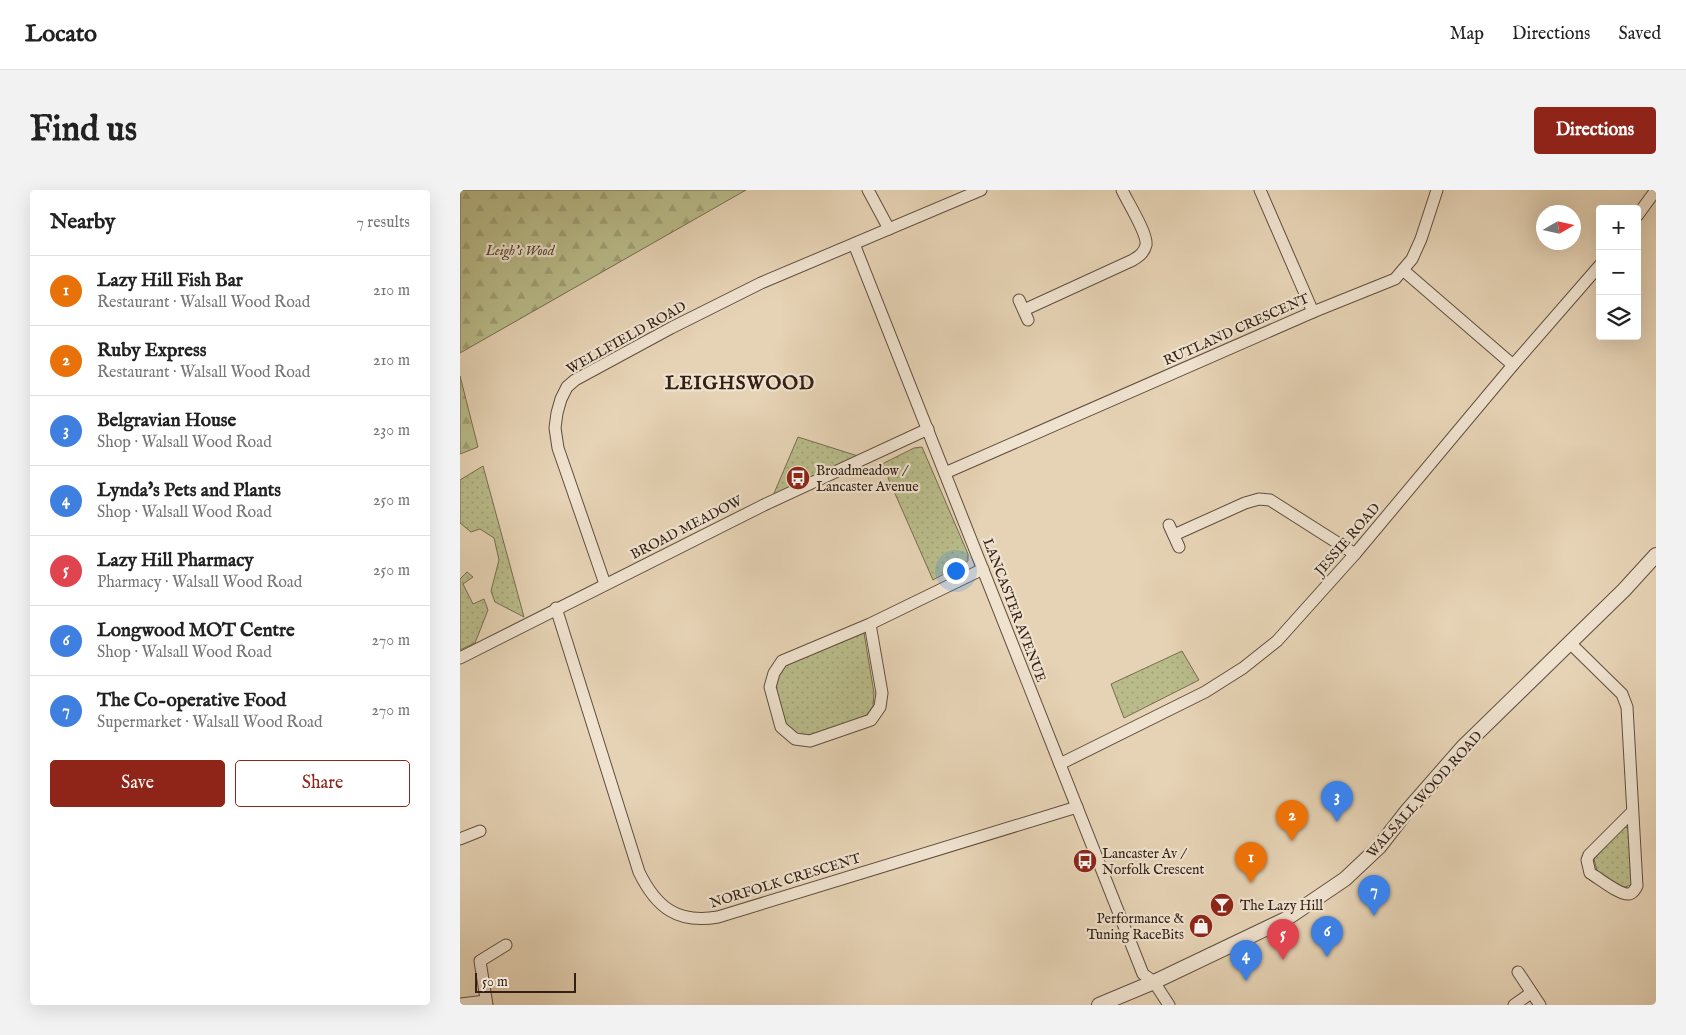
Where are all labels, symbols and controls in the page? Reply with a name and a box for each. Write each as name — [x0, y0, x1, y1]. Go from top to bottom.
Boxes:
text: Locato — [25, 19, 97, 50]
text: Map — [1450, 23, 1484, 46]
text: Directions — [1512, 23, 1590, 46]
text: Saved — [1618, 23, 1661, 46]
button: Directions — [1534, 107, 1656, 154]
text: Find us — [30, 108, 137, 153]
north arrow — [1536, 205, 1581, 250]
map controls — [1596, 205, 1641, 340]
button: + — [1596, 205, 1641, 250]
text: Nearby — [50, 209, 115, 236]
text: 7 results — [356, 213, 410, 233]
park label: Leigh's Wood — [485, 242, 556, 261]
button: − — [1596, 250, 1641, 295]
text: Lazy Hill Fish Bar — [97, 269, 243, 293]
text: 1 — [63, 281, 69, 301]
text: 210 m — [373, 281, 410, 301]
street label: RUTLAND CRESCENT — [1161, 289, 1313, 370]
text: Restaurant · Walsall Wood Road — [97, 293, 310, 313]
button: layers — [1596, 295, 1641, 340]
street label: WELLFIELD ROAD — [563, 297, 689, 378]
text: Ruby Express — [97, 339, 206, 363]
text: 2 — [62, 351, 70, 371]
text: 210 m — [373, 351, 410, 371]
text: Restaurant · Walsall Wood Road — [97, 363, 310, 383]
district label: LEIGHSWOOD — [665, 372, 815, 396]
text: Belgravian House — [97, 409, 236, 433]
text: 3 — [63, 421, 69, 441]
text: 230 m — [373, 421, 410, 441]
text: Shop · Walsall Wood Road — [97, 433, 272, 453]
place label: Broadmeadow / Lancaster Avenue — [816, 462, 919, 496]
bus stop icon: Broadmeadow / Lancaster Avenue — [785, 465, 811, 491]
text: Lynda's Pets and Plants — [97, 479, 281, 503]
text: 4 — [62, 491, 70, 511]
text: 250 m — [373, 491, 410, 511]
street label: BROAD MEADOW — [628, 492, 746, 564]
street label: JESSIE ROAD — [1310, 499, 1384, 581]
text: Shop · Walsall Wood Road — [97, 503, 272, 523]
street label: LANCASTER AVENUE — [978, 536, 1050, 685]
text: Lazy Hill Pharmacy — [97, 549, 254, 573]
your location — [943, 558, 969, 584]
text: 5 — [63, 561, 69, 581]
text: 250 m — [373, 561, 410, 581]
text: Pharmacy · Walsall Wood Road — [97, 573, 302, 593]
text: Longwood MOT Centre — [97, 619, 295, 643]
text: 6 — [63, 631, 69, 651]
text: 270 m — [371, 631, 410, 651]
text: Shop · Walsall Wood Road — [97, 643, 272, 663]
text: The Co-operative Food — [97, 689, 286, 713]
text: 7 — [62, 701, 70, 721]
text: 270 m — [371, 701, 410, 721]
text: Supermarket · Walsall Wood Road — [97, 713, 322, 733]
street label: WALSALL WOOD ROAD — [1363, 727, 1487, 862]
button: Save — [50, 760, 225, 807]
button: Share — [235, 760, 410, 807]
pin: 3 — [1321, 781, 1353, 822]
pin: 2 — [1276, 800, 1308, 841]
pin: 1 — [1235, 842, 1267, 883]
place label: Lancaster Av / Norfolk Crescent — [1102, 845, 1205, 879]
bus stop icon: Lancaster Av / Norfolk Crescent — [1072, 848, 1098, 874]
street label: NORFOLK CRESCENT — [708, 849, 864, 912]
pin: 7 — [1358, 875, 1390, 916]
bar icon: The Lazy Hill — [1209, 892, 1235, 918]
place label: The Lazy Hill — [1240, 897, 1323, 915]
place label: Performance & Tuning RaceBits — [1087, 910, 1184, 944]
shop icon: Performance & Tuning RaceBits — [1188, 913, 1214, 939]
pin: 6 — [1311, 916, 1343, 957]
pin: 5 — [1267, 919, 1299, 960]
pin: 4 — [1230, 940, 1262, 981]
scale bar — [475, 970, 576, 993]
text: 50 m — [482, 973, 508, 991]

